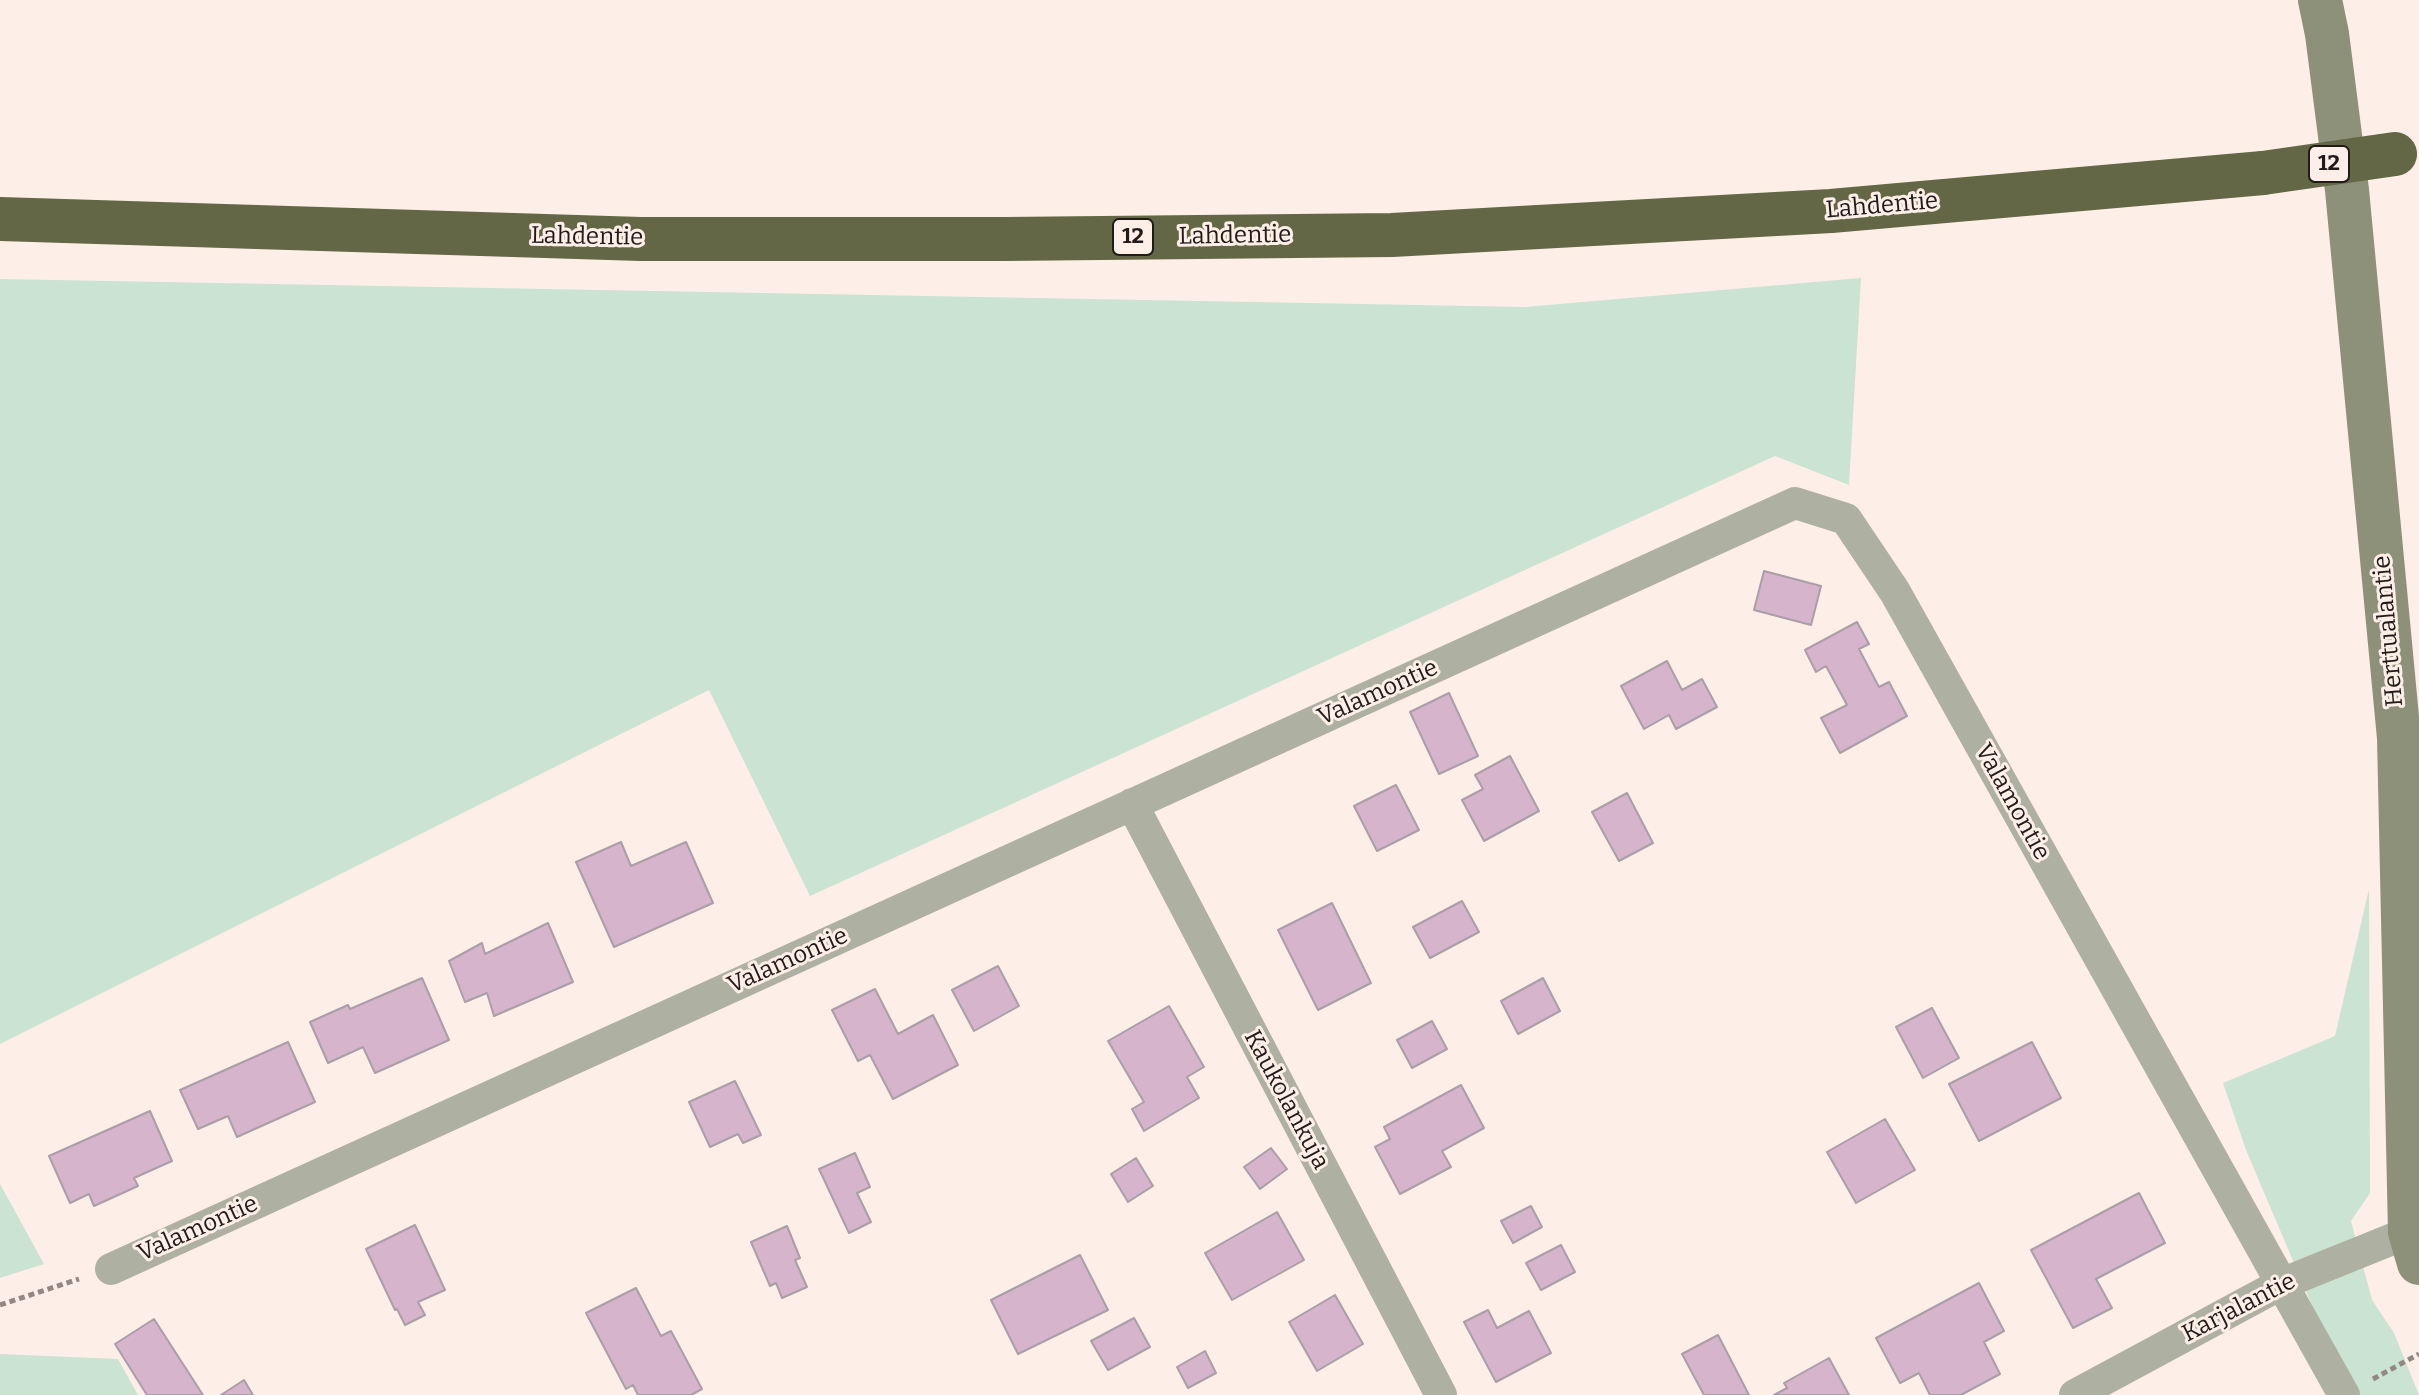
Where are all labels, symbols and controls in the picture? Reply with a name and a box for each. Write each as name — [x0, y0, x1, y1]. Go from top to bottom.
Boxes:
road number: 12 — [2309, 146, 2349, 182]
street label: Lahdentie — [1825, 187, 1939, 225]
road number: 12 — [1113, 219, 1153, 255]
street label: Lahdentie — [1178, 221, 1292, 251]
street label: Lahdentie — [530, 222, 644, 252]
street label: Herttualantie — [2368, 554, 2410, 708]
street label: Valamontie — [1314, 654, 1442, 732]
street label: Valamontie — [1968, 739, 2056, 865]
street label: Valamontie — [724, 922, 852, 1000]
street label: Kaukolankuja — [1237, 1026, 1335, 1174]
street label: Valamontie — [134, 1190, 262, 1268]
street label: Karjalantie — [2178, 1267, 2300, 1349]

